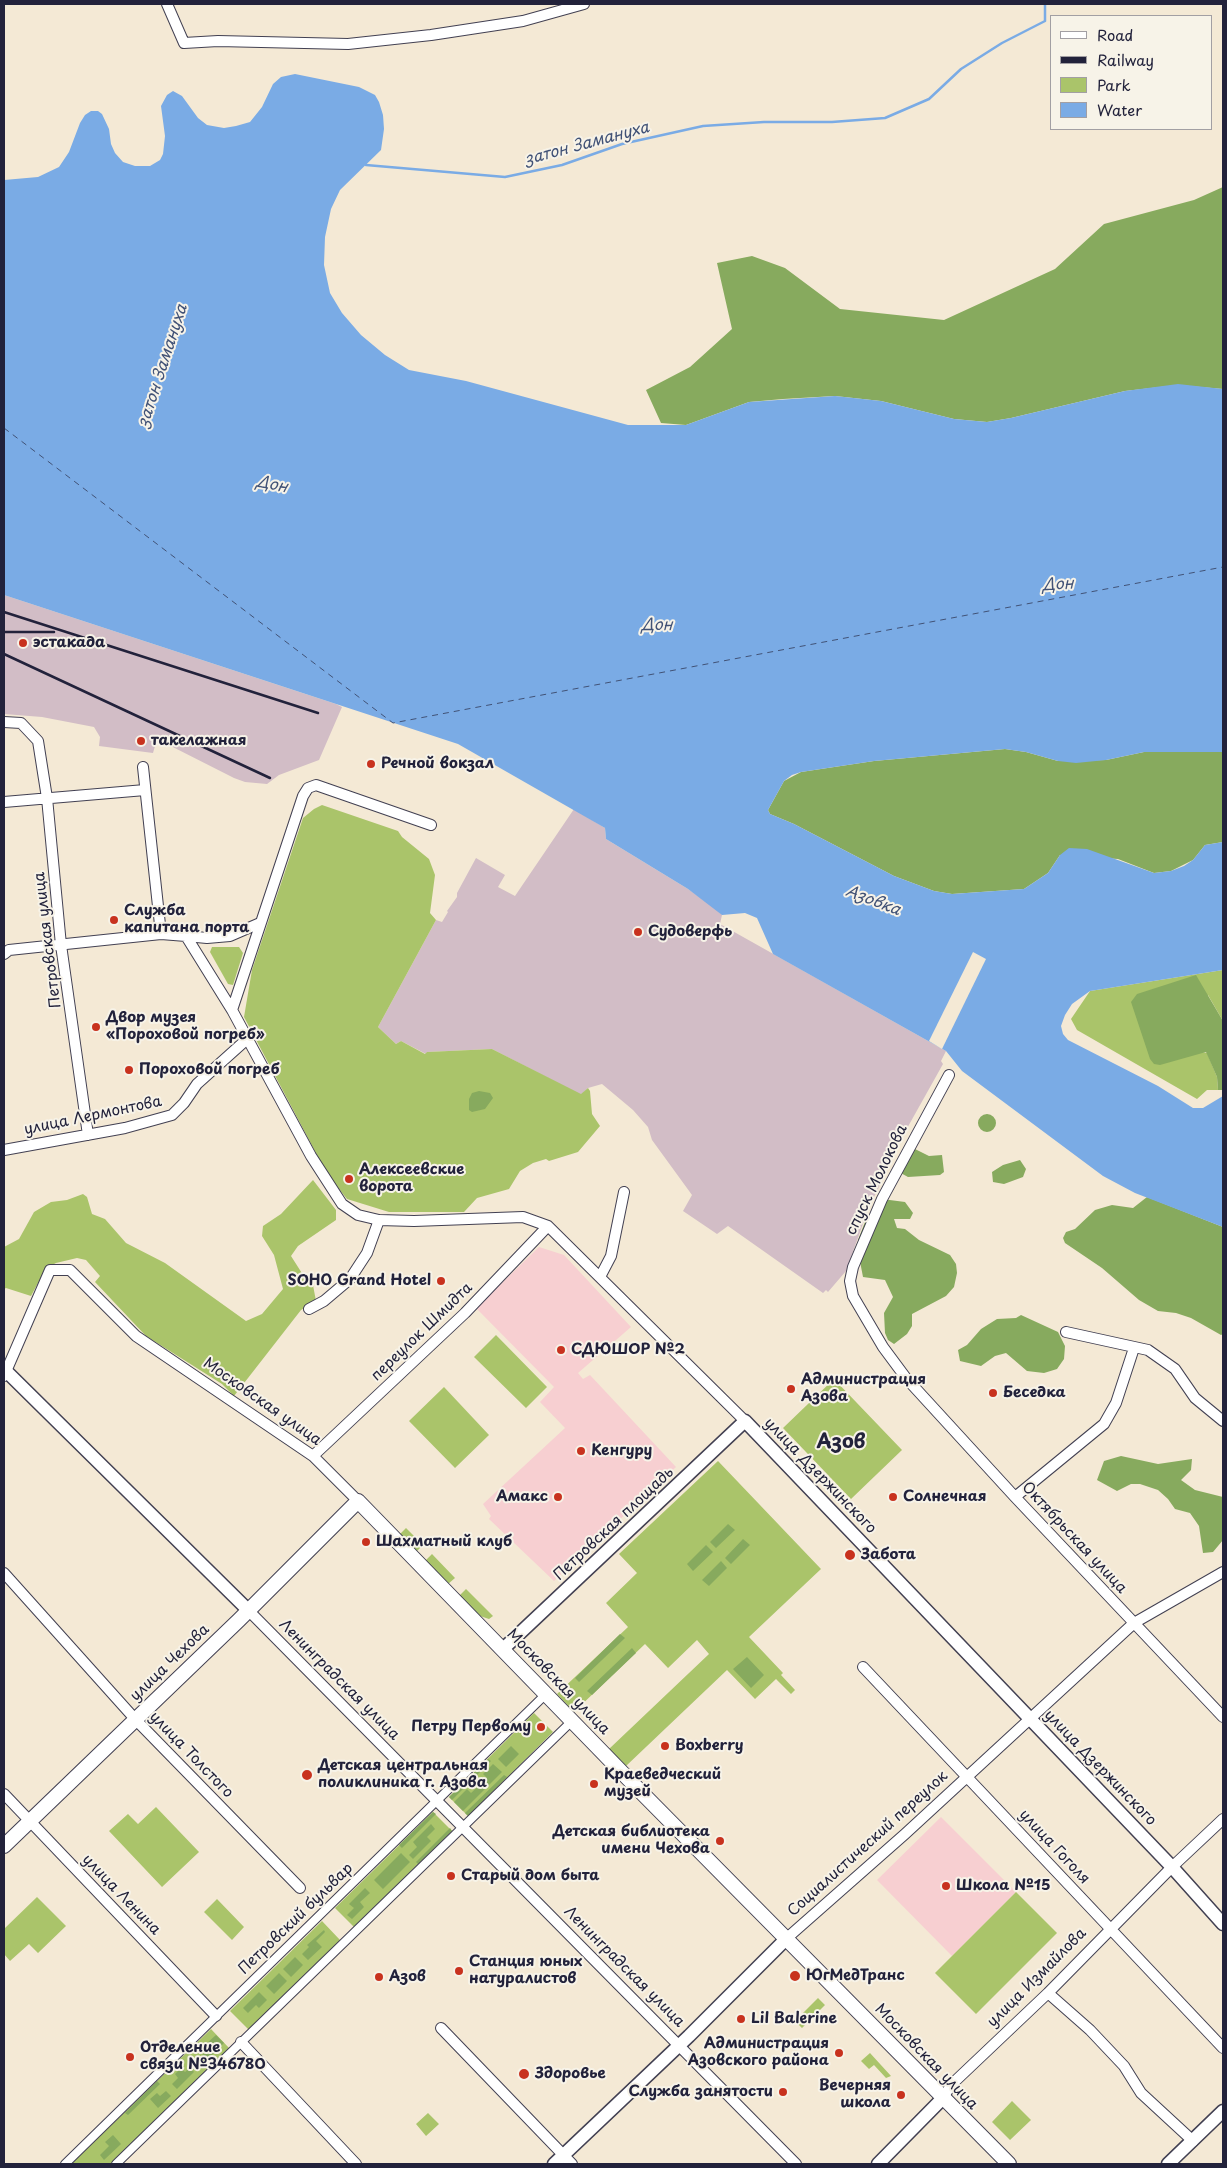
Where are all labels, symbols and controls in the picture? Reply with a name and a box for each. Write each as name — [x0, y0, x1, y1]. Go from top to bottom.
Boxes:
legend — [1050, 15, 1212, 130]
text: Road — [1097, 23, 1133, 46]
text: Railway — [1097, 48, 1154, 71]
text: Park — [1097, 73, 1131, 96]
text: Water — [1097, 98, 1142, 121]
water label: затон Замануха — [523, 118, 651, 170]
water label: затон Замануха — [134, 302, 192, 430]
water label: Дон — [255, 473, 289, 497]
water label: Дон — [1042, 575, 1074, 595]
water label: Дон — [642, 616, 672, 636]
place label: эстакада — [33, 634, 105, 652]
marker: эстакада — [17, 637, 29, 649]
place label: такелажная — [151, 732, 246, 750]
marker: такелажная — [135, 735, 147, 747]
place label: Речной вокзал — [381, 755, 494, 773]
marker: Речной вокзал — [365, 758, 377, 770]
street label: Петровская улица — [31, 871, 65, 1009]
water label: Азовка — [843, 882, 903, 920]
place label: Служба капитана порта — [124, 902, 250, 937]
marker: Служба капитана порта — [108, 914, 120, 926]
place label: Судоверфь — [648, 923, 732, 941]
marker: Судоверфь — [632, 926, 644, 938]
place label: Двор музея «Пороховой погреб» — [106, 1009, 265, 1044]
marker: Двор музея «Пороховой погреб» — [90, 1021, 102, 1033]
place label: Пороховой погреб — [139, 1061, 279, 1079]
marker: Пороховой погреб — [123, 1064, 135, 1076]
street label: улица Лермонтова — [23, 1093, 163, 1139]
street label: спуск Молокова — [843, 1122, 911, 1238]
place label: Алексеевские ворота — [359, 1161, 464, 1196]
marker: Алексеевские ворота — [343, 1173, 355, 1185]
place label: SOHO Grand Hotel — [288, 1272, 431, 1290]
marker: SOHO Grand Hotel — [435, 1275, 447, 1287]
street label: переулок Шмидта — [368, 1279, 476, 1385]
place label: СДЮШОР №2 — [571, 1341, 685, 1359]
marker: СДЮШОР №2 — [555, 1344, 567, 1356]
street label: Московская улица — [199, 1354, 325, 1450]
place label: Администрация Азова — [801, 1371, 926, 1406]
marker: Администрация Азова — [785, 1383, 797, 1395]
place label: Беседка — [1003, 1384, 1066, 1402]
marker: Беседка — [987, 1387, 999, 1399]
street label: улица Дзержинского — [760, 1414, 880, 1538]
district label: Азов — [816, 1430, 866, 1454]
place label: Кенгуру — [591, 1442, 652, 1460]
marker: Кенгуру — [575, 1445, 587, 1457]
street label: Петровская площадь — [550, 1464, 678, 1584]
street label: Октябрьская улица — [1018, 1479, 1130, 1597]
place label: Амакс — [496, 1488, 548, 1506]
place label: Солнечная — [903, 1488, 986, 1506]
marker: Амакс — [552, 1491, 564, 1503]
marker: Солнечная — [887, 1491, 899, 1503]
place label: Шахматный клуб — [376, 1533, 512, 1551]
marker: Шахматный клуб — [360, 1536, 372, 1548]
place label: Забота — [861, 1546, 916, 1564]
marker: Забота — [843, 1548, 857, 1562]
street label: Ленинградская улица — [275, 1616, 403, 1744]
street label: улица Чехова — [127, 1621, 213, 1705]
street label: Московская улица — [503, 1625, 613, 1739]
street label: улица Дзержинского — [1040, 1706, 1160, 1830]
street label: улица Толстого — [145, 1708, 237, 1802]
place label: Петру Первому — [411, 1718, 531, 1736]
marker: Петру Первому — [535, 1721, 547, 1733]
place label: Boxberry — [675, 1737, 743, 1755]
marker: Boxberry — [659, 1740, 671, 1752]
place label: Детская центральная поликлиника г. Азова — [318, 1757, 488, 1792]
place label: Краеведческий музей — [604, 1766, 721, 1801]
street label: Социалистический переулок — [784, 1767, 952, 1921]
marker: Детская центральная поликлиника г. Азова — [300, 1768, 314, 1782]
marker: Краеведческий музей — [588, 1778, 600, 1790]
street label: улица Гоголя — [1015, 1806, 1093, 1888]
place label: Детская библиотека имени Чехова — [553, 1823, 710, 1858]
marker: Детская библиотека имени Чехова — [714, 1835, 726, 1847]
street label: улица Ленина — [78, 1851, 164, 1939]
street label: Петровский бульвар — [235, 1860, 357, 1978]
place label: Старый дом быта — [461, 1867, 600, 1885]
marker: Старый дом быта — [445, 1870, 457, 1882]
place label: Школа №15 — [956, 1877, 1051, 1895]
marker: Школа №15 — [940, 1880, 952, 1892]
street label: Ленинградская улица — [560, 1903, 688, 2031]
street label: улица Измайлова — [984, 1925, 1090, 2031]
place label: Станция юных натуралистов — [469, 1953, 582, 1988]
marker: Станция юных натуралистов — [453, 1965, 465, 1977]
place label: ЮгМедТранс — [806, 1967, 905, 1985]
place label: Азов — [389, 1968, 426, 1986]
marker: ЮгМедТранс — [788, 1969, 802, 1983]
marker: Азов — [373, 1971, 385, 1983]
street label: Московская улица — [871, 2000, 981, 2114]
place label: Lil Balerine — [751, 2010, 837, 2028]
marker: Lil Balerine — [735, 2013, 747, 2025]
place label: Администрация Азовского района — [688, 2035, 829, 2070]
place label: Отделение связи №346780 — [140, 2039, 266, 2074]
marker: Администрация Азовского района — [833, 2047, 845, 2059]
marker: Отделение связи №346780 — [124, 2051, 136, 2063]
place label: Здоровье — [535, 2065, 606, 2083]
marker: Здоровье — [517, 2067, 531, 2081]
place label: Вечерняя школа — [819, 2077, 891, 2112]
place label: Служба занятости — [629, 2083, 773, 2101]
marker: Служба занятости — [777, 2086, 789, 2098]
marker: Вечерняя школа — [895, 2089, 907, 2101]

